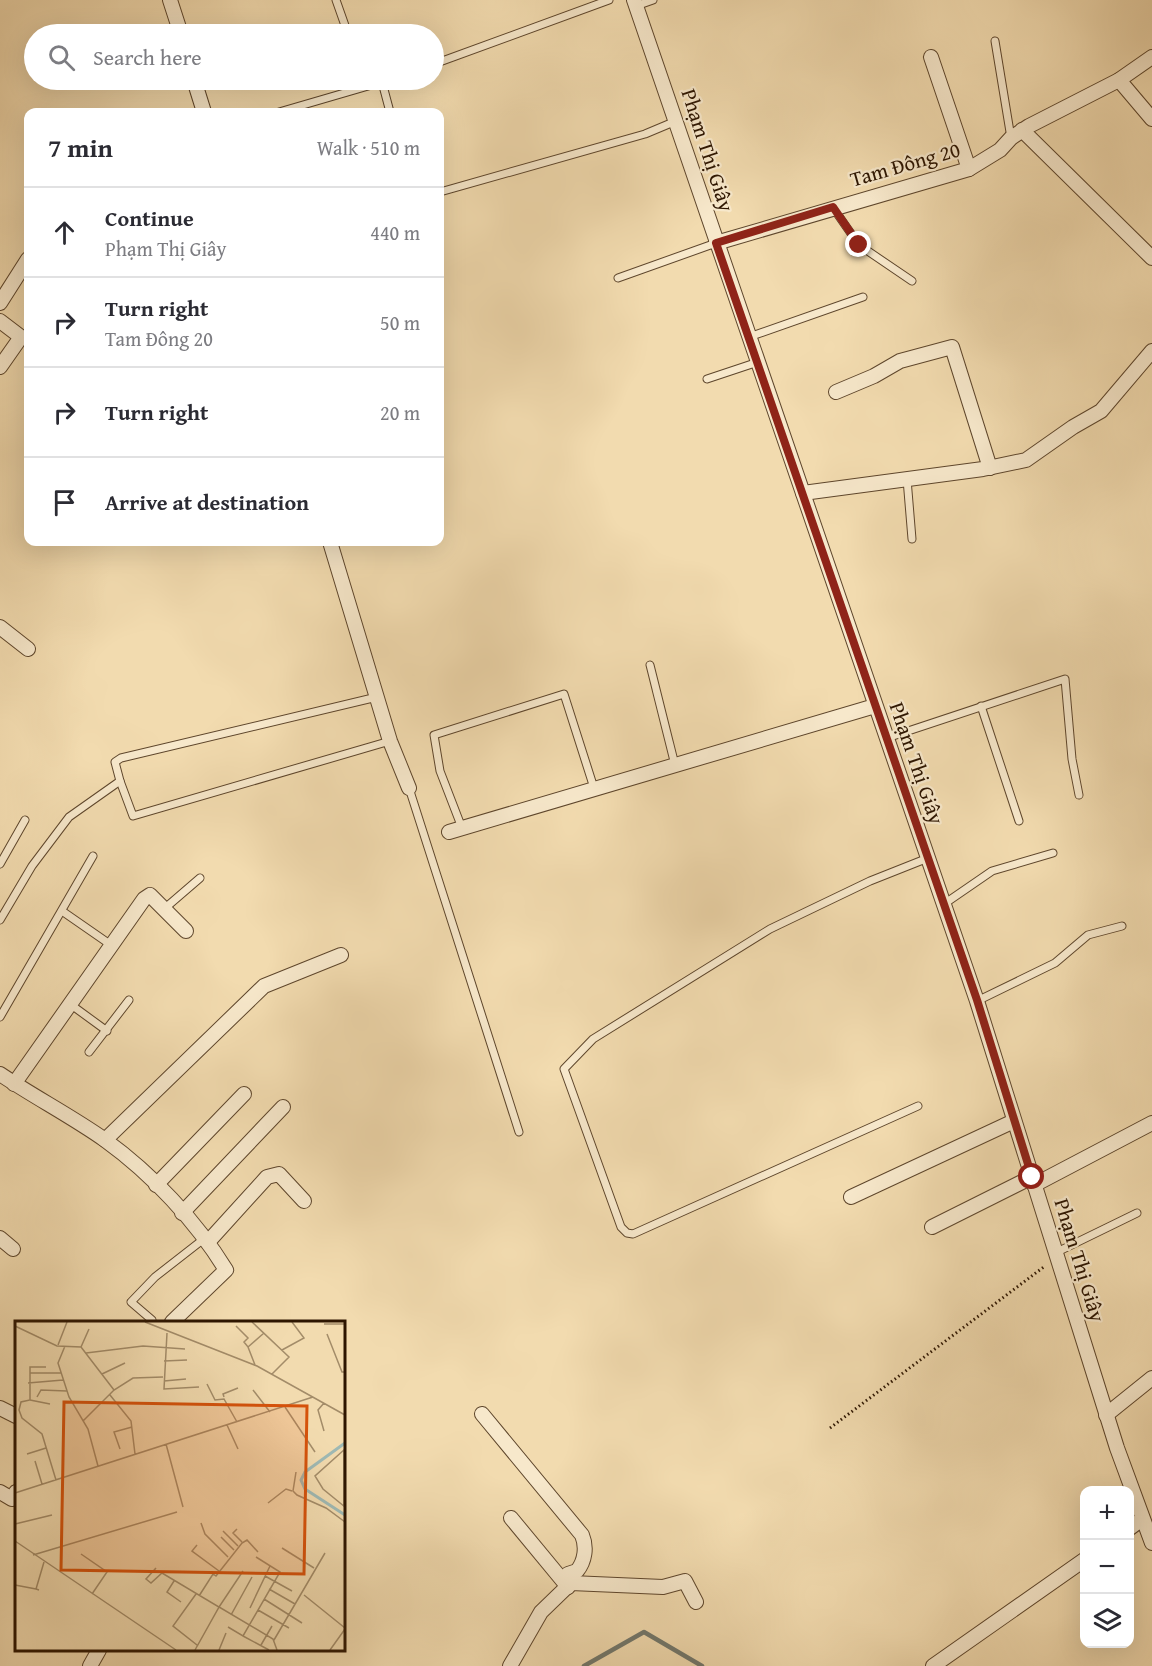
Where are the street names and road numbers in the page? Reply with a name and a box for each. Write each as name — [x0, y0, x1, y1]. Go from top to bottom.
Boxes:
street label: Phạm Thị Giây — [674, 85, 743, 216]
street label: Tam Đông 20 — [846, 133, 964, 195]
street label: Phạm Thị Giây — [882, 698, 953, 829]
street label: Phạm Thị Giây — [1047, 1194, 1114, 1326]

